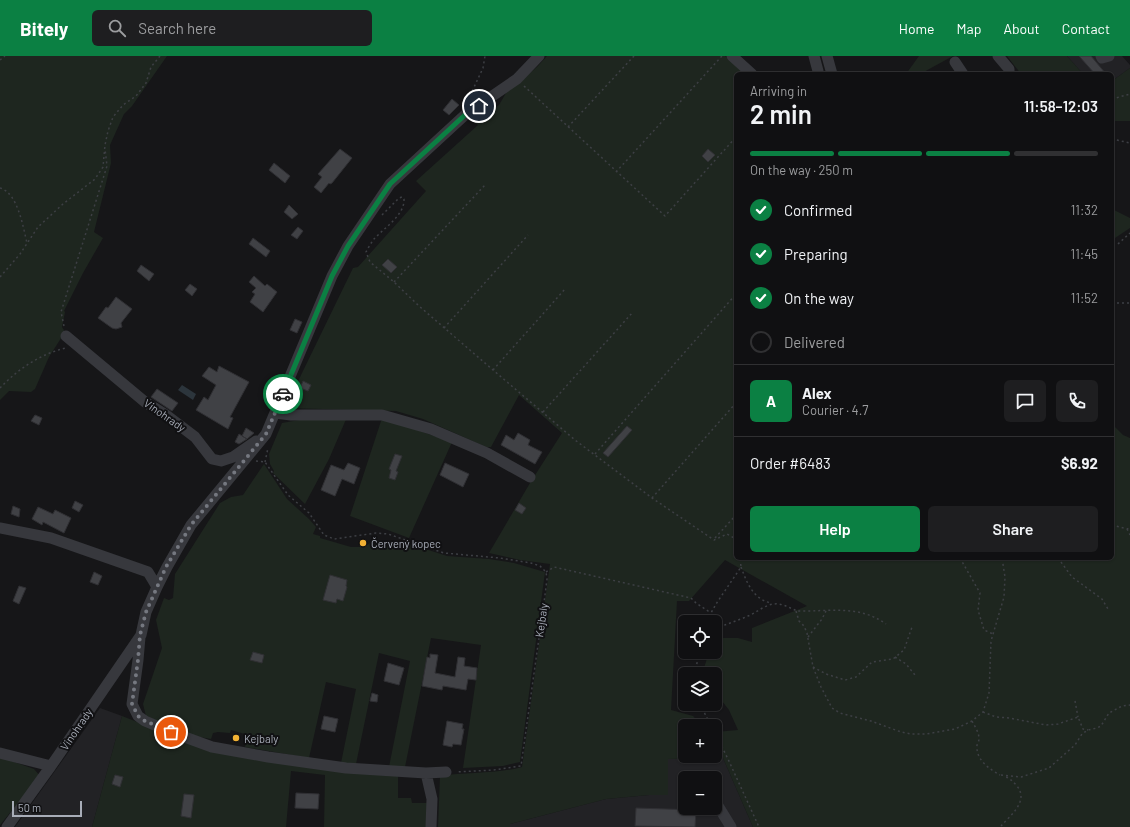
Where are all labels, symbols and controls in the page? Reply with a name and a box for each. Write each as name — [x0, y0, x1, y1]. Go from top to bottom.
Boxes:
search box — [92, 10, 372, 46]
text: Bitely — [20, 17, 68, 40]
icon: search — [106, 17, 128, 39]
text: Search here — [138, 19, 216, 37]
text: Home — [899, 20, 935, 37]
text: Map — [957, 20, 981, 37]
text: About — [1003, 20, 1040, 37]
text: Contact — [1062, 20, 1110, 37]
text: Arriving in — [750, 83, 807, 99]
pin — [462, 89, 496, 123]
icon: home — [468, 95, 490, 117]
text: 11:58–12:03 — [1024, 97, 1098, 115]
text: 2 min — [750, 98, 812, 129]
text: On the way · 250 m — [750, 162, 853, 178]
icon: check — [750, 199, 772, 221]
text: Confirmed — [784, 201, 852, 219]
text: 11:32 — [1071, 202, 1098, 218]
icon: check — [750, 243, 772, 265]
text: Preparing — [784, 245, 848, 263]
text: 11:45 — [1071, 246, 1098, 262]
icon: check — [750, 287, 772, 309]
text: On the way — [784, 289, 854, 307]
text: 11:52 — [1071, 290, 1098, 306]
text: Delivered — [784, 333, 845, 351]
courier — [263, 374, 303, 414]
button: chat — [1004, 380, 1046, 422]
button: phone — [1056, 380, 1098, 422]
icon: car — [272, 383, 294, 405]
text: Alex — [802, 384, 832, 402]
text: A — [766, 392, 776, 410]
street label: Vinohrady — [142, 396, 188, 434]
text: Courier · 4.7 — [802, 402, 869, 418]
text: Order #6483 — [750, 454, 831, 472]
text: $6.92 — [1061, 454, 1098, 472]
button: Help — [750, 506, 920, 552]
button: Share — [928, 506, 1098, 552]
place label: Červený kopec — [371, 537, 441, 550]
marker: Červený kopec — [358, 538, 368, 548]
street label: Kejbaly — [532, 602, 550, 638]
map controls — [678, 615, 722, 815]
button: locate — [678, 615, 722, 659]
button: layers — [678, 667, 722, 711]
street label: Vinohrady — [57, 706, 95, 752]
pin — [154, 715, 188, 749]
button: + — [678, 719, 722, 763]
icon: bag — [160, 721, 182, 743]
place label: Kejbaly — [244, 732, 278, 745]
marker: Kejbaly — [231, 733, 241, 743]
button: − — [678, 771, 722, 815]
scale bar — [12, 799, 82, 818]
text: 50 m — [18, 801, 41, 814]

